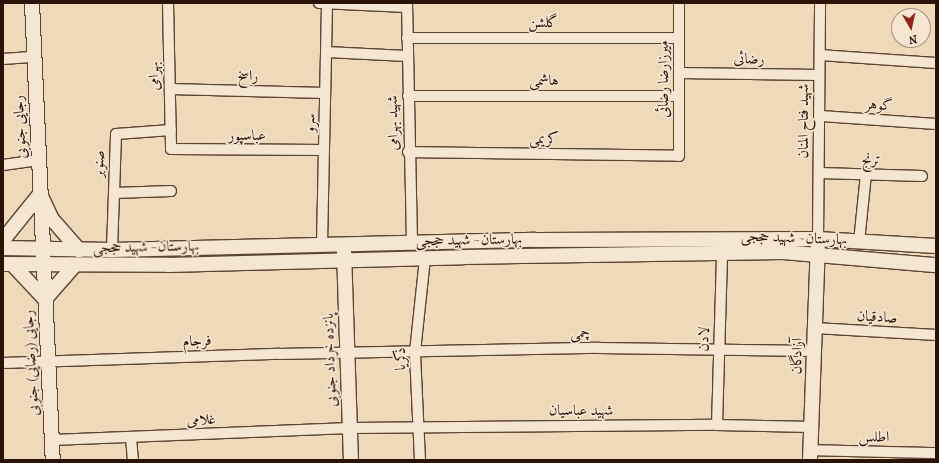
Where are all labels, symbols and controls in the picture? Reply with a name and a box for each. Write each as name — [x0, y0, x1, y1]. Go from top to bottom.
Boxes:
north arrow — [891, 8, 931, 48]
street label: گلشن — [528, 14, 558, 32]
text: N — [908, 32, 918, 46]
street label: میرزارضا رضائی — [655, 40, 673, 118]
street label: رضائی — [733, 50, 765, 68]
street label: بهرامی — [145, 61, 163, 91]
street label: راسخ — [237, 67, 259, 85]
street label: هاشمی — [529, 72, 559, 90]
street label: شهید فتاح المنان — [795, 84, 813, 158]
street label: رجایی جنوبی — [9, 95, 31, 159]
street label: شهید بهرامی — [384, 95, 402, 151]
street label: گوهر — [865, 95, 893, 115]
street label: سرو — [301, 113, 319, 133]
street label: عباسپور — [228, 127, 266, 145]
street label: کریمی — [529, 130, 559, 148]
street label: صنوبر — [90, 150, 108, 178]
street label: ترنج — [861, 151, 881, 169]
street label: بهارستان - شهید حججی — [740, 227, 848, 249]
street label: بهارستان - شهید حججی — [416, 230, 522, 250]
street label: بهارستان - شهید حججی — [93, 237, 199, 257]
street label: صادقیان — [856, 307, 898, 327]
street label: رجایی (رضایی) جنوبی — [19, 310, 43, 416]
street label: پانزده خرداد جنوبی — [319, 313, 341, 407]
street label: چمی — [570, 324, 590, 342]
street label: لادن — [695, 326, 713, 352]
street label: فرجام — [182, 332, 212, 350]
street label: آزادگان — [787, 337, 807, 375]
street label: ذکریا — [392, 347, 410, 371]
street label: شهید عباسیان — [549, 402, 613, 420]
street label: غلامی — [186, 410, 216, 430]
street label: اطلس — [858, 428, 890, 446]

